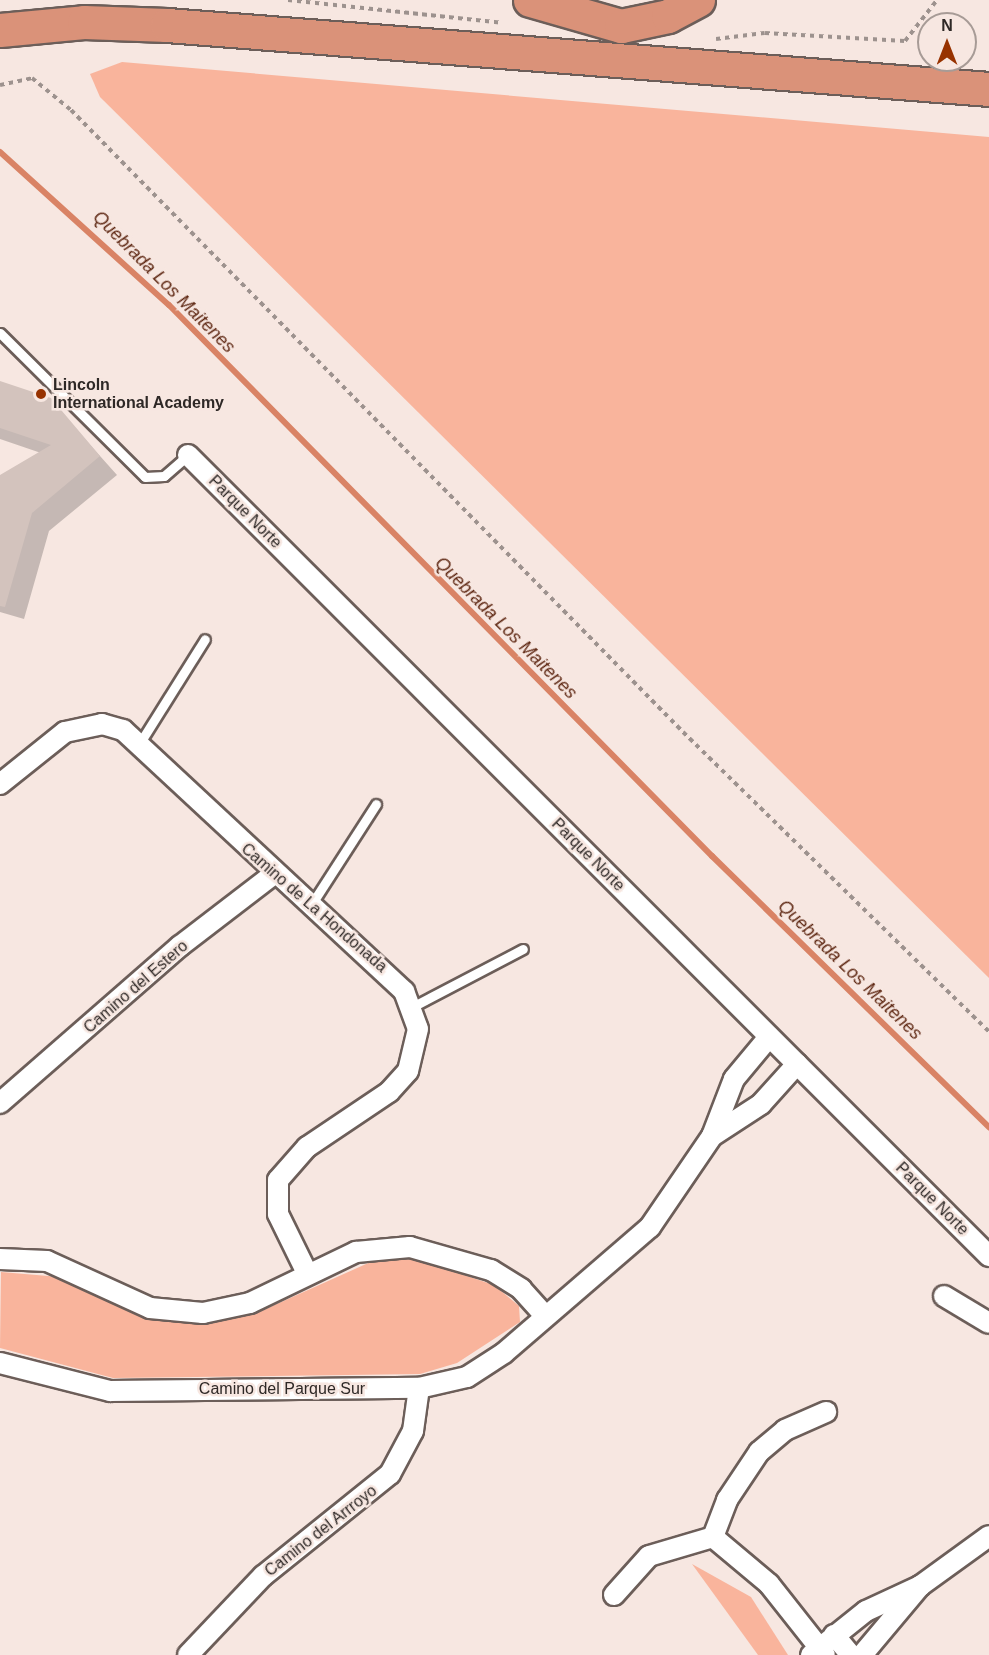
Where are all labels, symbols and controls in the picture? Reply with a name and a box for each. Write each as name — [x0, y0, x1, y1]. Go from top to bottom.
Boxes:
north arrow — [917, 12, 977, 72]
text: N — [941, 17, 953, 34]
water label: Quebrada Los Maitenes — [88, 206, 240, 358]
place label: Lincoln International Academy — [53, 375, 225, 413]
marker: Lincoln International Academy — [34, 387, 48, 401]
street label: Parque Norte — [205, 472, 285, 552]
water label: Quebrada Los Maitenes — [430, 552, 582, 704]
street label: Parque Norte — [548, 815, 628, 895]
street label: Camino de La Hondonada — [237, 839, 391, 977]
water label: Quebrada Los Maitenes — [773, 896, 927, 1044]
street label: Camino del Estero — [80, 937, 192, 1037]
street label: Parque Norte — [892, 1159, 972, 1239]
street label: Camino del Parque Sur — [199, 1379, 365, 1399]
street label: Camino del Arrroyo — [261, 1481, 381, 1581]

